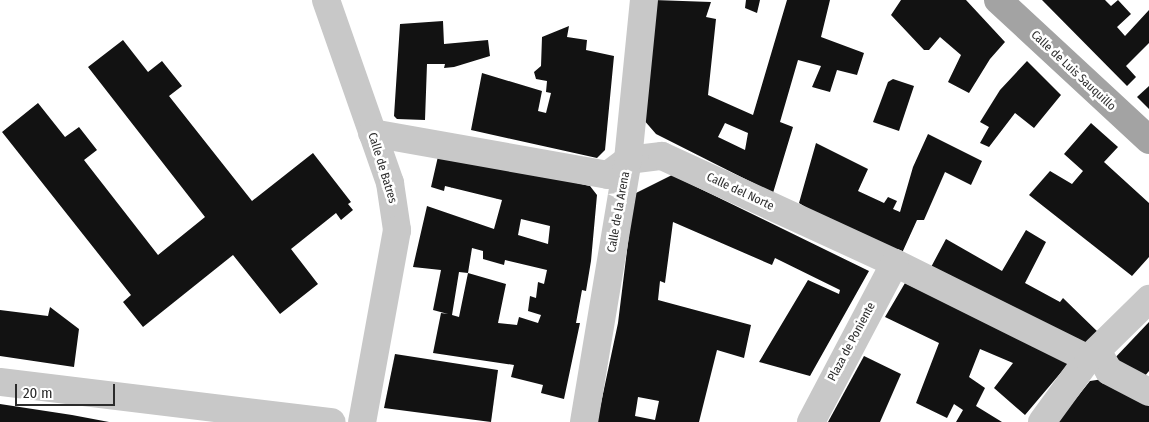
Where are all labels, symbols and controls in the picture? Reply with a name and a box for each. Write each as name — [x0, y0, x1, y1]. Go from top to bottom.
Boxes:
street label: Calle de Luis Sauquillo — [1028, 28, 1118, 114]
street label: Calle de Batres — [364, 131, 400, 205]
street label: Calle de la Arena — [605, 170, 633, 254]
street label: Calle del Norte — [704, 170, 776, 214]
street label: Plaza de Poniente — [825, 300, 879, 384]
scale bar — [18, 374, 118, 406]
text: 20 m — [23, 384, 53, 402]

